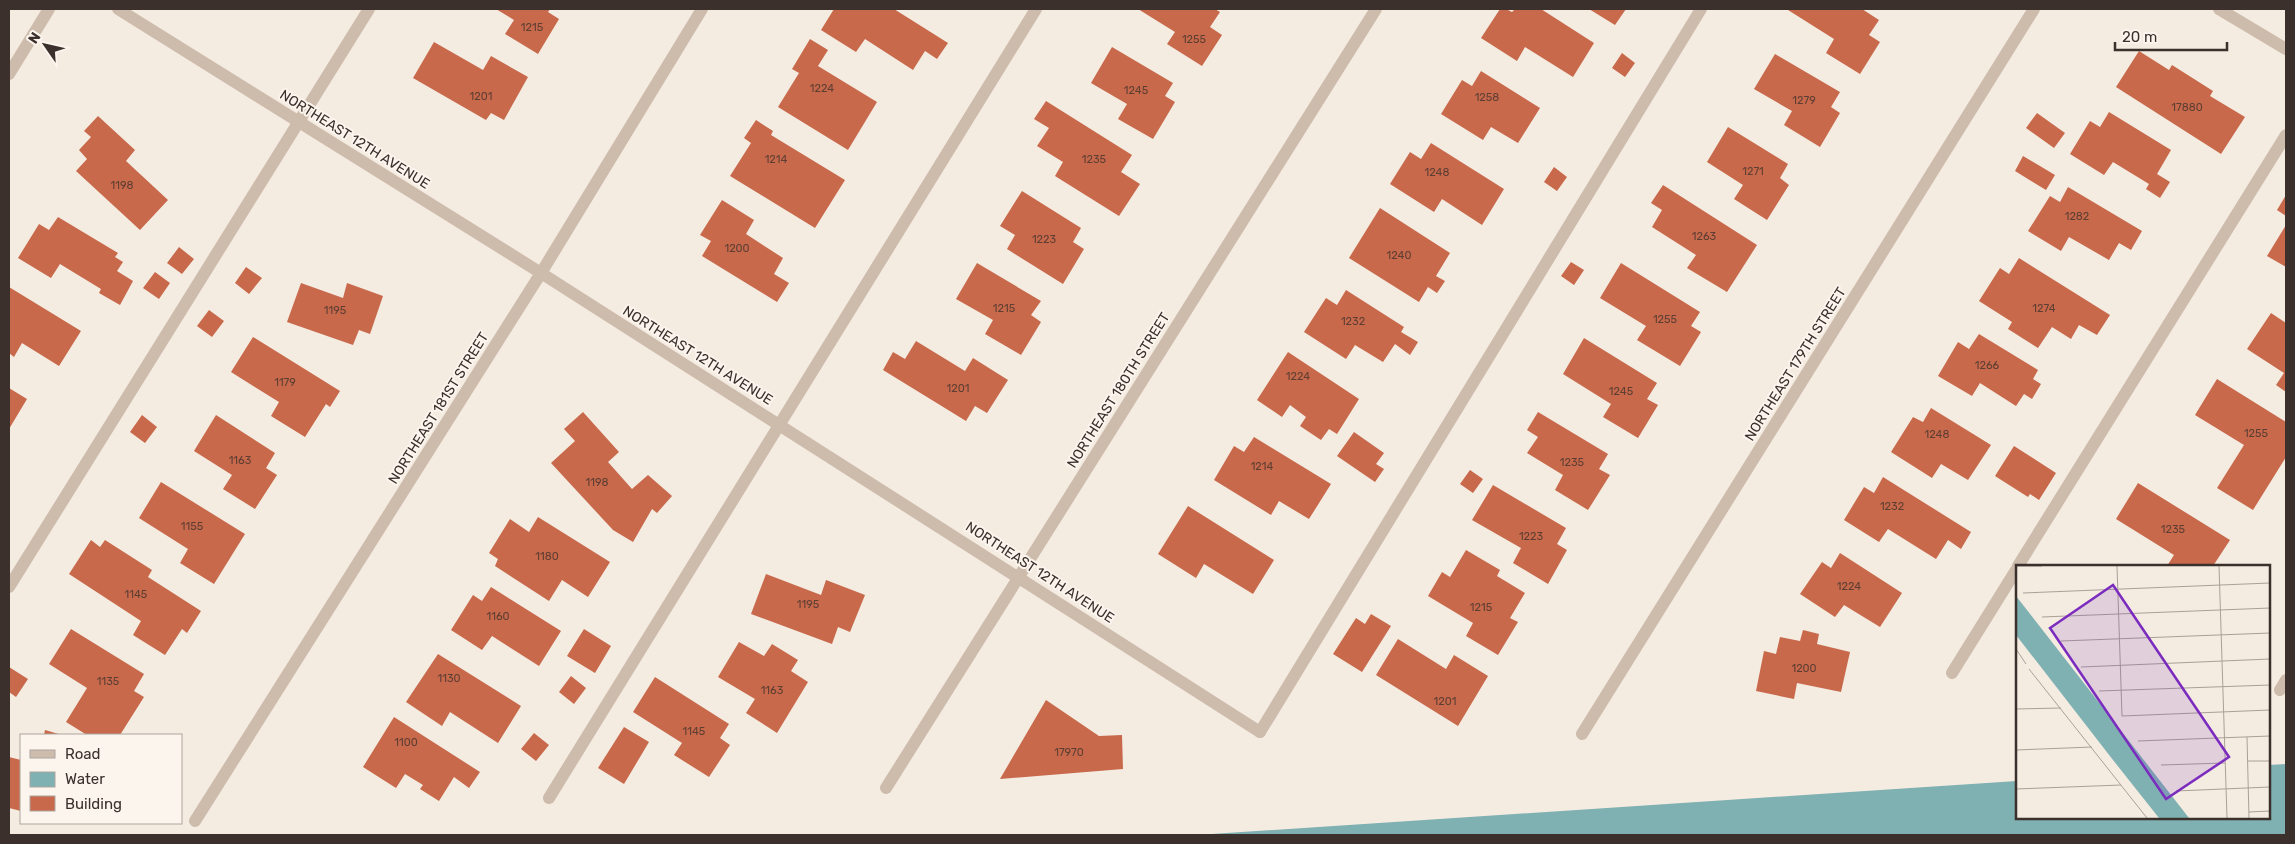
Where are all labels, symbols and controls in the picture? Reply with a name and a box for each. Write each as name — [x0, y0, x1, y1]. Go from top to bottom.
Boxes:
north arrow — [20, 20, 70, 70]
scale bar — [2115, 20, 2228, 52]
house number: 1215 — [521, 21, 544, 34]
text: 20 m — [2122, 28, 2157, 46]
text: N — [25, 29, 45, 47]
house number: 1255 — [1182, 33, 1207, 46]
house number: 1224 — [810, 82, 834, 95]
house number: 1245 — [1124, 84, 1149, 97]
street label: NORTHEAST 12TH AVENUE — [277, 86, 433, 193]
house number: 1201 — [470, 90, 492, 103]
house number: 1258 — [1475, 91, 1499, 104]
house number: 1279 — [1792, 94, 1816, 107]
house number: 17880 — [2171, 101, 2203, 114]
house number: 1214 — [765, 153, 788, 166]
house number: 1235 — [1082, 153, 1107, 166]
house number: 1271 — [1742, 165, 1764, 178]
house number: 1248 — [1425, 166, 1449, 179]
house number: 1198 — [111, 179, 133, 192]
house number: 1282 — [2065, 210, 2089, 223]
house number: 1263 — [1692, 230, 1717, 243]
house number: 1223 — [1032, 233, 1057, 246]
house number: 1200 — [724, 242, 750, 255]
house number: 1240 — [1387, 249, 1411, 262]
street label: NORTHEAST 179TH STREET — [1741, 284, 1850, 444]
street label: NORTHEAST 12TH AVENUE — [620, 302, 776, 409]
house number: 1215 — [993, 302, 1016, 315]
house number: 1274 — [2032, 302, 2056, 315]
house number: 1195 — [324, 304, 347, 317]
street label: NORTHEAST 180TH STREET — [1064, 309, 1173, 471]
house number: 1255 — [1653, 313, 1678, 326]
house number: 1232 — [1341, 315, 1365, 328]
street label: NORTHEAST 181ST STREET — [385, 329, 492, 487]
house number: 1266 — [1975, 359, 2000, 372]
house number: 1224 — [1286, 370, 1310, 383]
house number: 1179 — [274, 376, 296, 389]
house number: 1201 — [947, 382, 969, 395]
house number: 1245 — [1609, 385, 1634, 398]
house number: 1255 — [2244, 427, 2269, 440]
house number: 1248 — [1925, 428, 1949, 441]
house number: 1163 — [229, 454, 252, 467]
house number: 1235 — [1560, 456, 1585, 469]
house number: 1214 — [1251, 460, 1274, 473]
house number: 1198 — [586, 476, 608, 489]
house number: 1232 — [1880, 500, 1904, 513]
street label: NORTHEAST 12TH AVENUE — [962, 518, 1117, 627]
house number: 1155 — [181, 520, 204, 533]
house number: 1235 — [2161, 523, 2186, 536]
house number: 1223 — [1519, 530, 1544, 543]
house number: 1180 — [535, 550, 559, 563]
inset map — [2016, 565, 2270, 819]
house number: 1224 — [1837, 580, 1861, 593]
house number: 1145 — [125, 588, 148, 601]
house number: 1195 — [797, 598, 820, 611]
house number: 1215 — [1470, 601, 1493, 614]
house number: 1160 — [486, 610, 510, 623]
house number: 1200 — [1791, 662, 1817, 675]
house number: 1130 — [437, 672, 461, 685]
house number: 1135 — [97, 675, 120, 688]
house number: 1163 — [761, 684, 784, 697]
house number: 1201 — [1434, 695, 1456, 708]
house number: 1145 — [683, 725, 706, 738]
legend — [20, 734, 182, 824]
house number: 1100 — [394, 736, 418, 749]
text: Road — [65, 745, 101, 763]
house number: 17970 — [1054, 746, 1084, 759]
text: Water — [65, 770, 105, 788]
text: Building — [65, 795, 122, 813]

